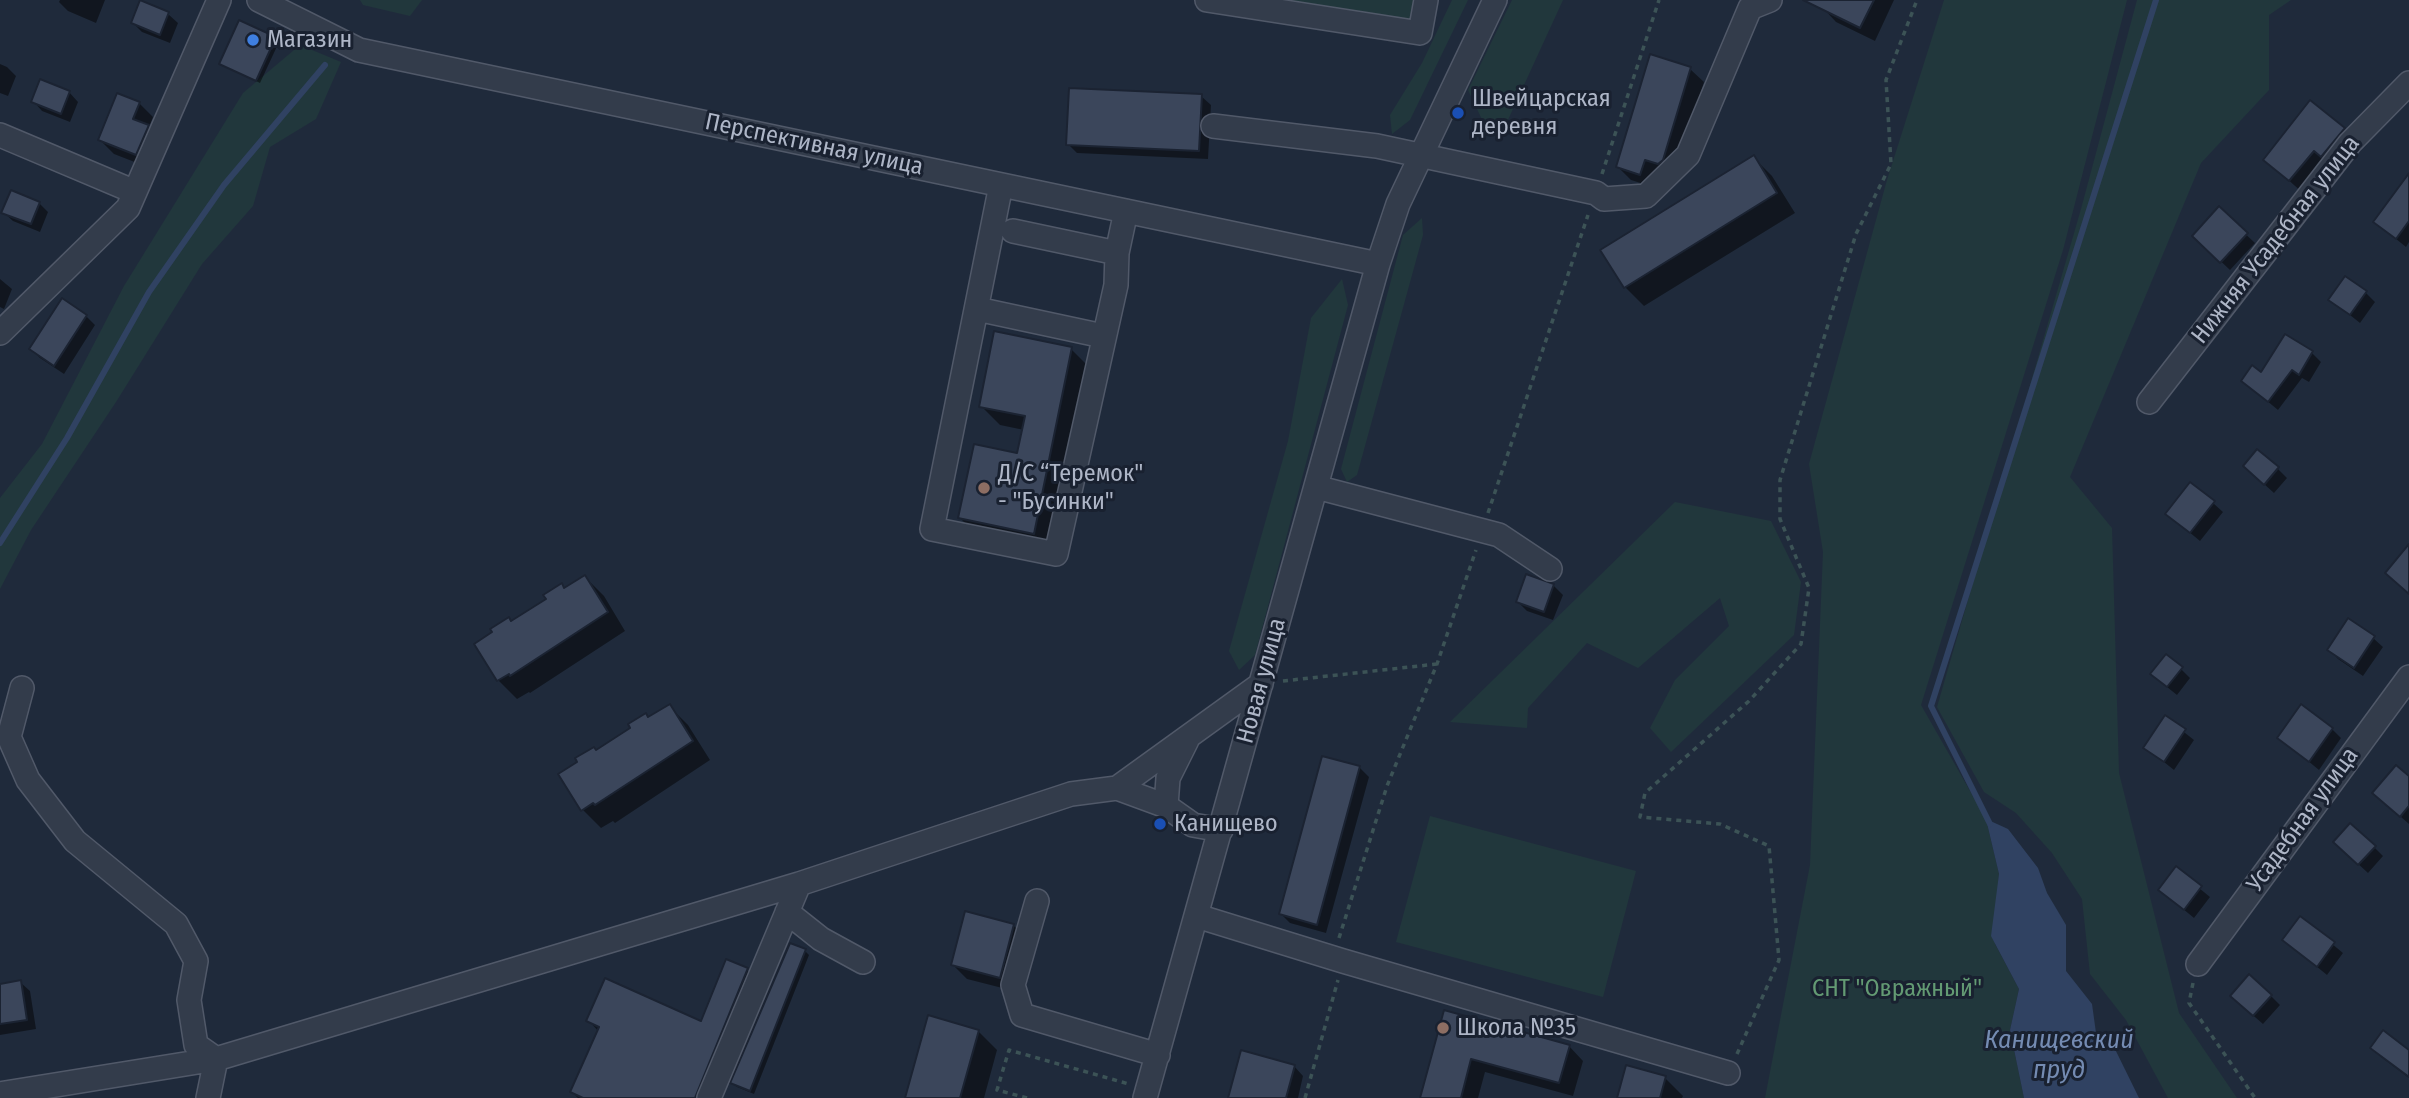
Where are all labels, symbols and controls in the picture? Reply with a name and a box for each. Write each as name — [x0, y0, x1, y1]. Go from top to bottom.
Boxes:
place label: Магазин — [267, 26, 352, 54]
marker: Магазин — [245, 32, 261, 48]
place label: Швейцарская деревня — [1472, 85, 1611, 141]
marker: Швейцарская деревня — [1450, 105, 1466, 121]
street label: Перспективная улица — [702, 108, 926, 182]
street label: Нижняя Усадебная улица — [2186, 130, 2366, 350]
place label: Д/С “Теремок" - "Бусинки" — [998, 460, 1143, 516]
marker: Д/С “Теремок" - "Бусинки" — [976, 480, 992, 496]
street label: Новая улица — [1231, 615, 1293, 747]
street label: Усадебная улица — [2241, 742, 2365, 898]
place label: Канищево — [1174, 810, 1278, 838]
marker: Канищево — [1152, 816, 1168, 832]
park label: СНТ "Овражный" — [1812, 975, 1982, 1003]
place label: Школа №35 — [1457, 1014, 1576, 1042]
marker: Школа №35 — [1435, 1020, 1451, 1036]
water label: Канищевский пруд — [1984, 1025, 2134, 1086]

